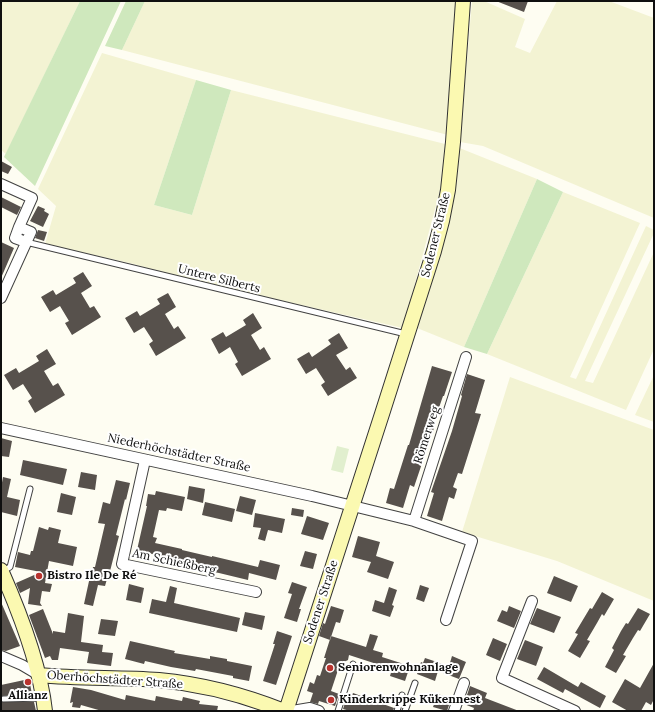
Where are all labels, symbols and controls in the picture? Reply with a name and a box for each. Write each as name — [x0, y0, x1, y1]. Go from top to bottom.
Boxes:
street label: Sodener Straße — [418, 191, 454, 279]
street label: Untere Silberts — [176, 262, 262, 296]
street label: Römerweg — [411, 404, 443, 466]
street label: Niederhöchstädter Straße — [106, 431, 252, 475]
street label: Am Schießberg — [131, 546, 217, 578]
street label: Sodener Straße — [301, 558, 341, 646]
place label: Bistro Ile De Ré — [47, 569, 136, 583]
marker: Bistro Ile De Ré — [34, 571, 44, 581]
place label: Seniorenwohnanlage — [338, 661, 458, 675]
marker: Seniorenwohnanlage — [325, 663, 335, 673]
street label: Oberhöchstädter Straße — [46, 668, 184, 692]
marker: Allianz — [23, 677, 33, 687]
place label: Allianz — [8, 689, 48, 703]
place label: Kinderkrippe Kükennest — [339, 693, 481, 707]
marker: Kinderkrippe Kükennest — [326, 695, 336, 705]

